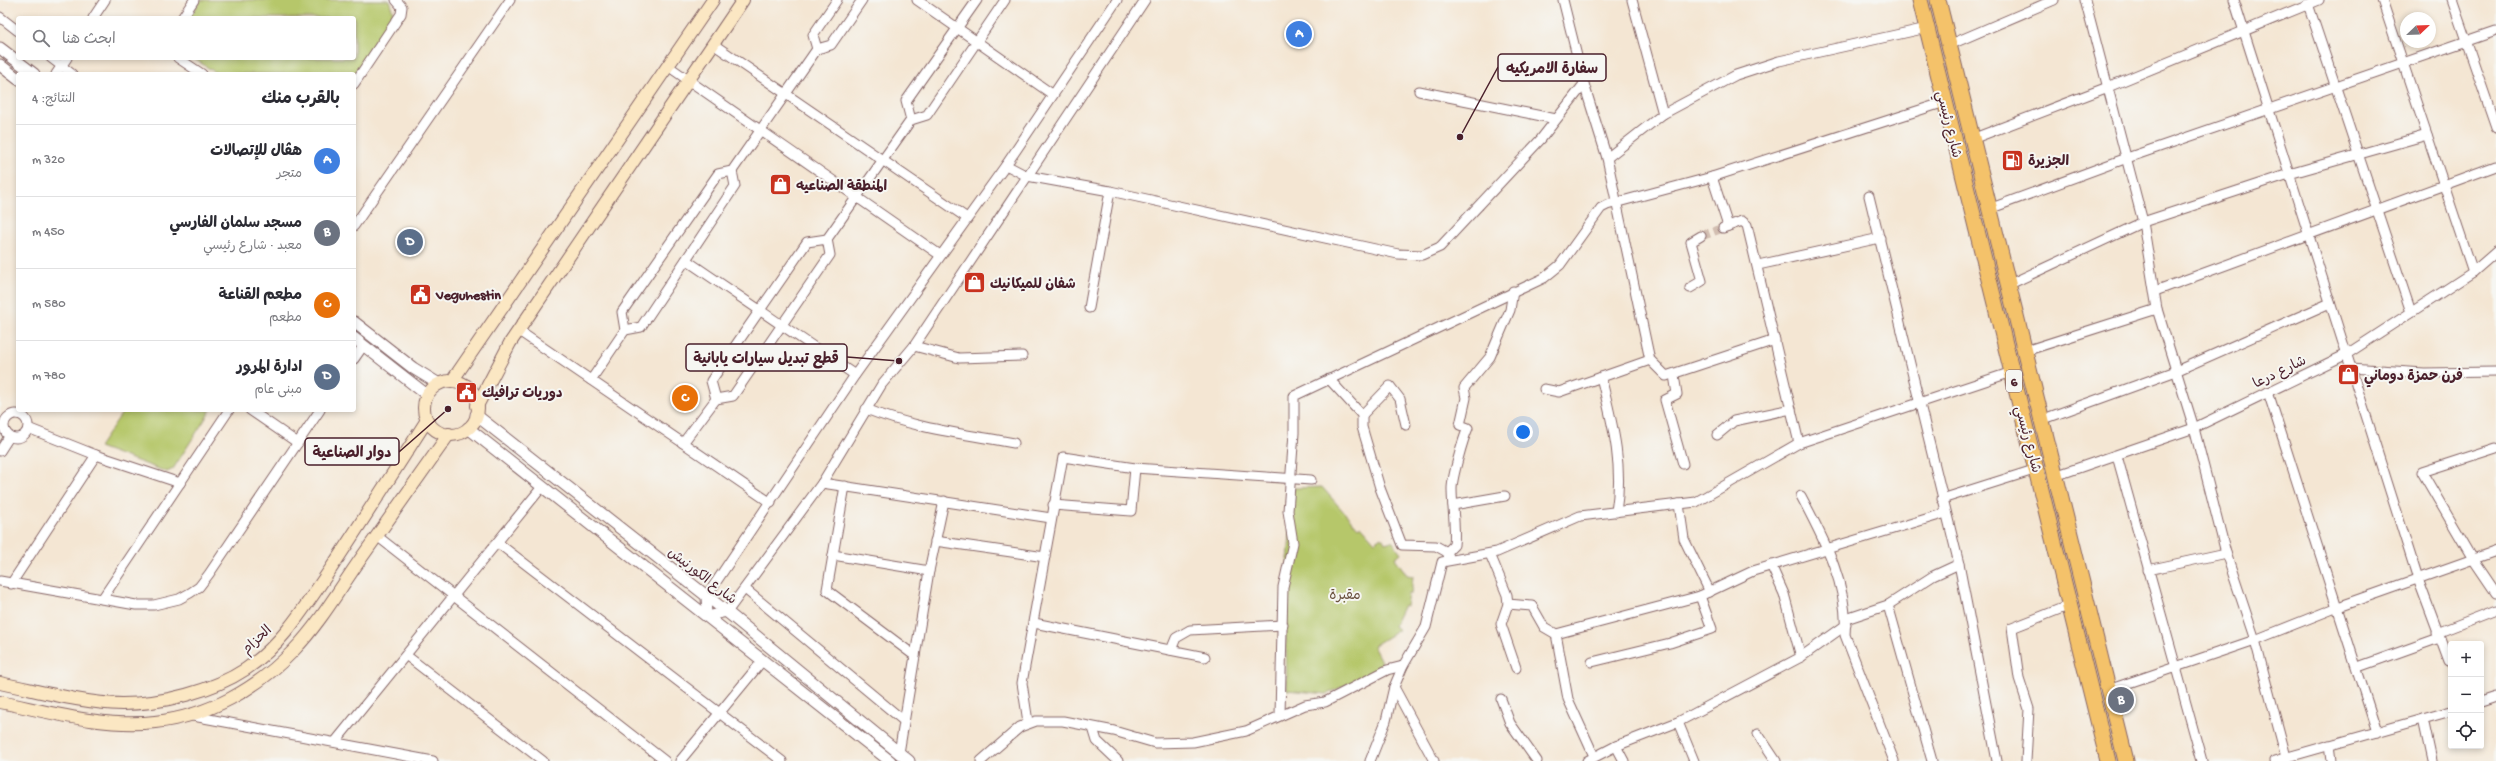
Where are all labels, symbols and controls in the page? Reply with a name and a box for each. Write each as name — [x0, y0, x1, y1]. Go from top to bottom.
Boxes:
north arrow — [2400, 12, 2436, 48]
search box — [16, 16, 356, 60]
pin: A — [1286, 19, 1312, 49]
icon: search — [30, 27, 52, 49]
text: ابحث هنا — [62, 31, 116, 49]
callout: سفارة الامريكيه — [1498, 54, 1606, 81]
text: سفارة الامريكيه — [1506, 61, 1598, 79]
street label: شارع رئيسي — [1929, 89, 1964, 160]
text: بالقرب منك — [261, 90, 340, 110]
text: النتائج: 4 — [32, 92, 75, 107]
text: هڤال للإتصالات — [210, 143, 302, 161]
fuel station icon: الجزيرة — [1999, 147, 2025, 173]
text: 320 m — [32, 153, 65, 168]
text: A — [323, 153, 331, 168]
place label: الجزيرة — [2028, 154, 2069, 171]
text: متجر — [277, 167, 302, 182]
shop icon: المنطقة الصناعيه — [768, 172, 794, 198]
place label: المنطقة الصناعيه — [796, 179, 888, 196]
text: مسجد سلمان الفارسي — [169, 215, 302, 233]
text: 450 m — [32, 225, 65, 240]
text: B — [324, 225, 330, 240]
pin: D — [397, 227, 423, 257]
text: معبد · شارع رئيسي — [203, 239, 302, 254]
shop icon: شفان للميكانيك — [961, 270, 987, 296]
place label: شفان للميكانيك — [990, 277, 1076, 294]
public building icon: Veguhestin — [407, 281, 433, 307]
text: مطعم القناعة — [219, 287, 302, 305]
place label: Veguhestin — [435, 288, 501, 305]
text: 580 m — [32, 297, 66, 312]
text: C — [323, 297, 331, 312]
text: مطعم — [269, 311, 302, 326]
callout: قطع تبديل سيارات يابانية — [686, 344, 847, 371]
text: قطع تبديل سيارات يابانية — [693, 350, 839, 369]
street label: شارع درعا — [2251, 353, 2310, 393]
text: ادارة المرور — [237, 359, 302, 377]
shop icon: فرن حمزة دوماني — [2336, 362, 2362, 388]
place label: فرن حمزة دوماني — [2364, 367, 2463, 388]
text: 780 m — [32, 369, 66, 384]
text: D — [323, 369, 331, 384]
road number: 6 — [2006, 370, 2022, 392]
public building icon: دوريات ترافيك — [453, 379, 479, 405]
text: مبنى عام — [254, 383, 302, 398]
pin: C — [672, 383, 698, 413]
place label: دوريات ترافيك — [482, 384, 562, 403]
street label: شارع رئيسي — [2008, 404, 2044, 475]
your location — [1513, 422, 1533, 442]
callout: دوار الصناعية — [305, 438, 399, 465]
text: دوار الصناعية — [313, 444, 391, 463]
street label: شارع الكورنيش — [664, 545, 739, 609]
park label: مقبرة — [1329, 588, 1361, 605]
street label: الحزام — [239, 623, 277, 660]
map controls — [2448, 641, 2484, 749]
button: + — [2448, 641, 2484, 677]
button: − — [2448, 677, 2484, 713]
pin: B — [2108, 685, 2134, 715]
button: locate — [2448, 713, 2484, 749]

